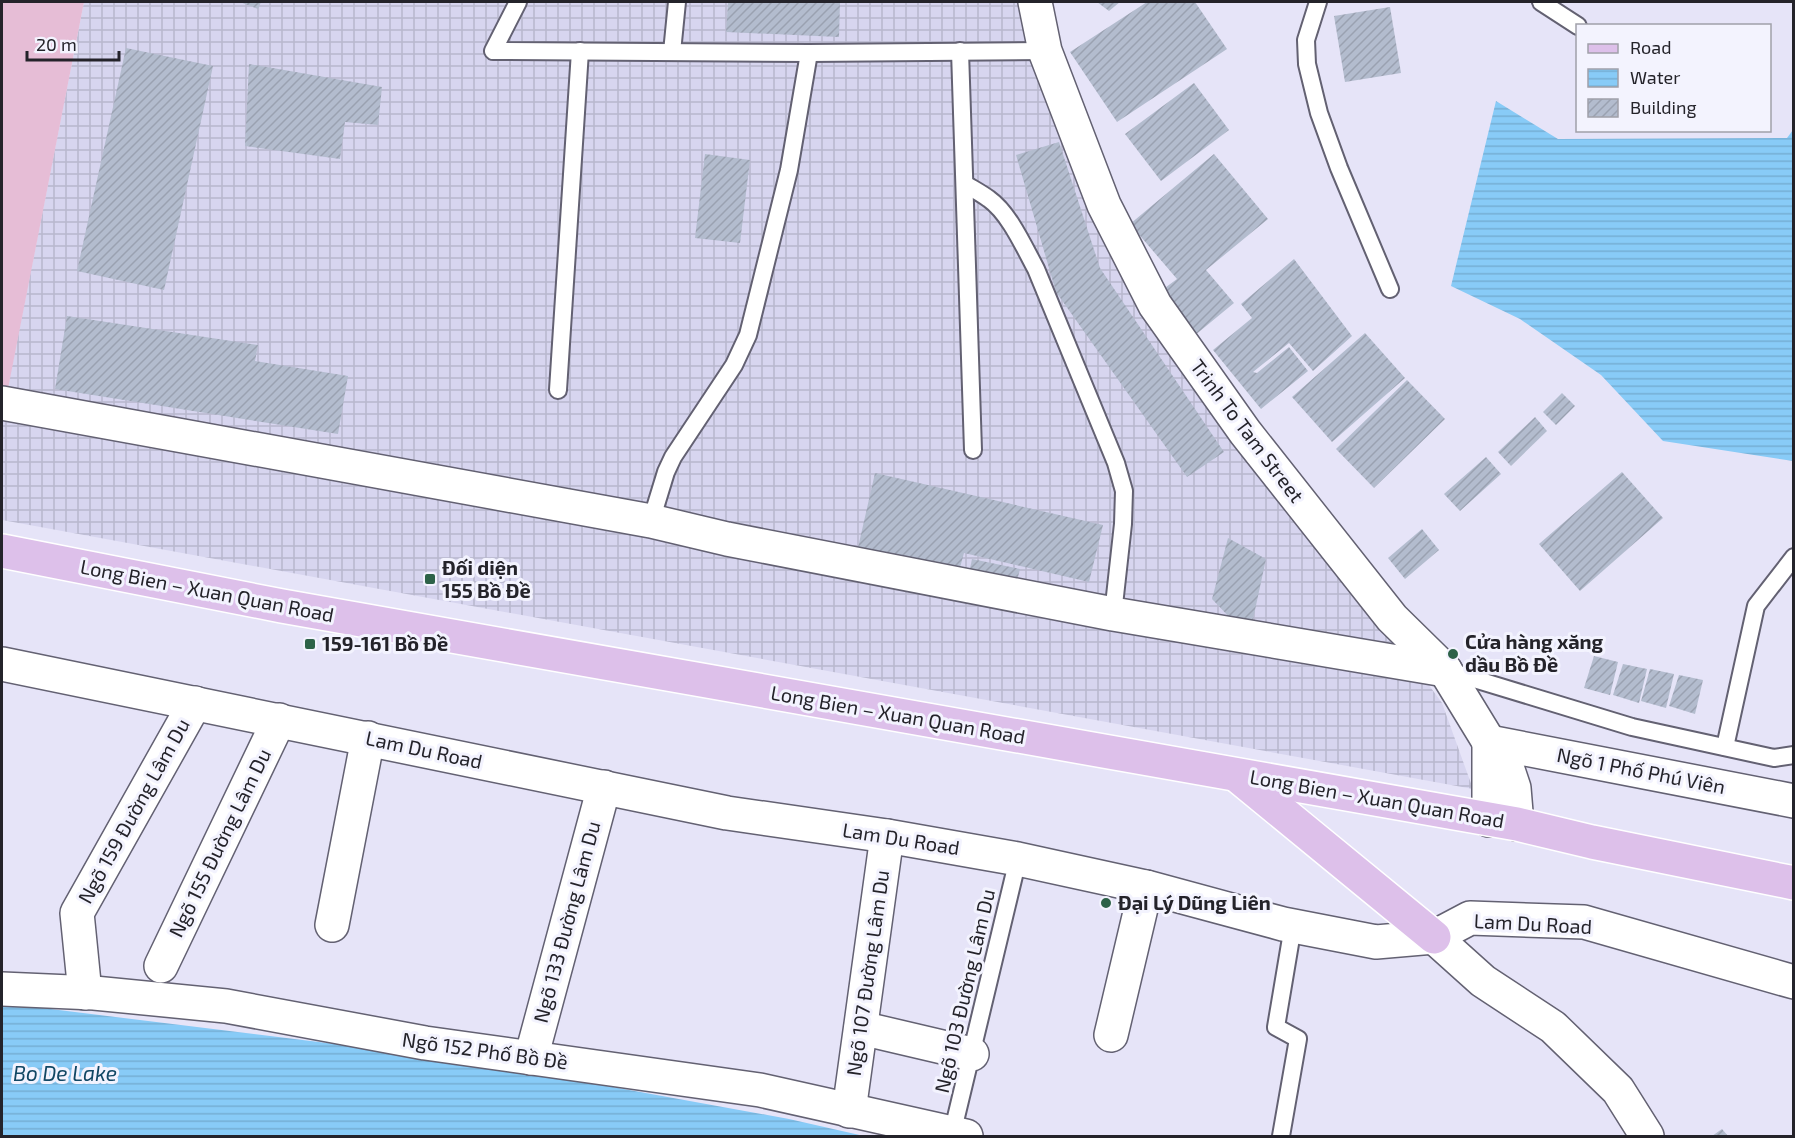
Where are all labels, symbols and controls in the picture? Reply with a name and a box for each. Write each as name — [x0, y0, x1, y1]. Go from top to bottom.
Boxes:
scale bar — [27, 24, 118, 62]
legend — [1576, 24, 1771, 132]
text: 20 m — [36, 33, 77, 55]
text: Road — [1630, 36, 1671, 58]
text: Water — [1630, 66, 1680, 88]
text: Building — [1630, 96, 1697, 118]
street label: Trinh To Tam Street — [1186, 354, 1310, 507]
street label: Long Bien – Xuan Quan Road — [78, 554, 336, 626]
place label: Đối diện 155 Bồ Đề — [442, 555, 531, 602]
marker: Đối diện 155 Bồ Đề — [423, 572, 437, 586]
place label: Cửa hàng xăng dầu Bồ Đề — [1465, 629, 1604, 676]
place label: 159-161 Bồ Đề — [322, 631, 448, 655]
marker: 159-161 Bồ Đề — [303, 637, 317, 651]
marker: Cửa hàng xăng dầu Bồ Đề — [1446, 647, 1460, 661]
street label: Long Bien – Xuan Quan Road — [769, 680, 1027, 748]
street label: Ngõ 159 Đường Lâm Du — [72, 714, 194, 907]
street label: Lam Du Road — [364, 725, 485, 773]
street label: Ngõ 1 Phố Phú Viên — [1555, 742, 1727, 798]
street label: Ngõ 155 Đường Lâm Du — [163, 744, 275, 941]
street label: Long Bien – Xuan Quan Road — [1248, 764, 1506, 832]
street label: Lam Du Road — [841, 817, 962, 859]
street label: Ngõ 133 Đường Lâm Du — [528, 818, 605, 1025]
street label: Ngõ 107 Đường Lâm Du — [841, 868, 893, 1077]
street label: Ngõ 103 Đường Lâm Du — [929, 886, 999, 1095]
place label: Đại Lý Dũng Liên — [1118, 890, 1271, 915]
marker: Đại Lý Dũng Liên — [1099, 896, 1113, 910]
street label: Lam Du Road — [1473, 908, 1593, 938]
street label: Ngõ 152 Phố Bồ Đề — [401, 1027, 569, 1074]
water label: Bo De Lake — [13, 1060, 117, 1085]

